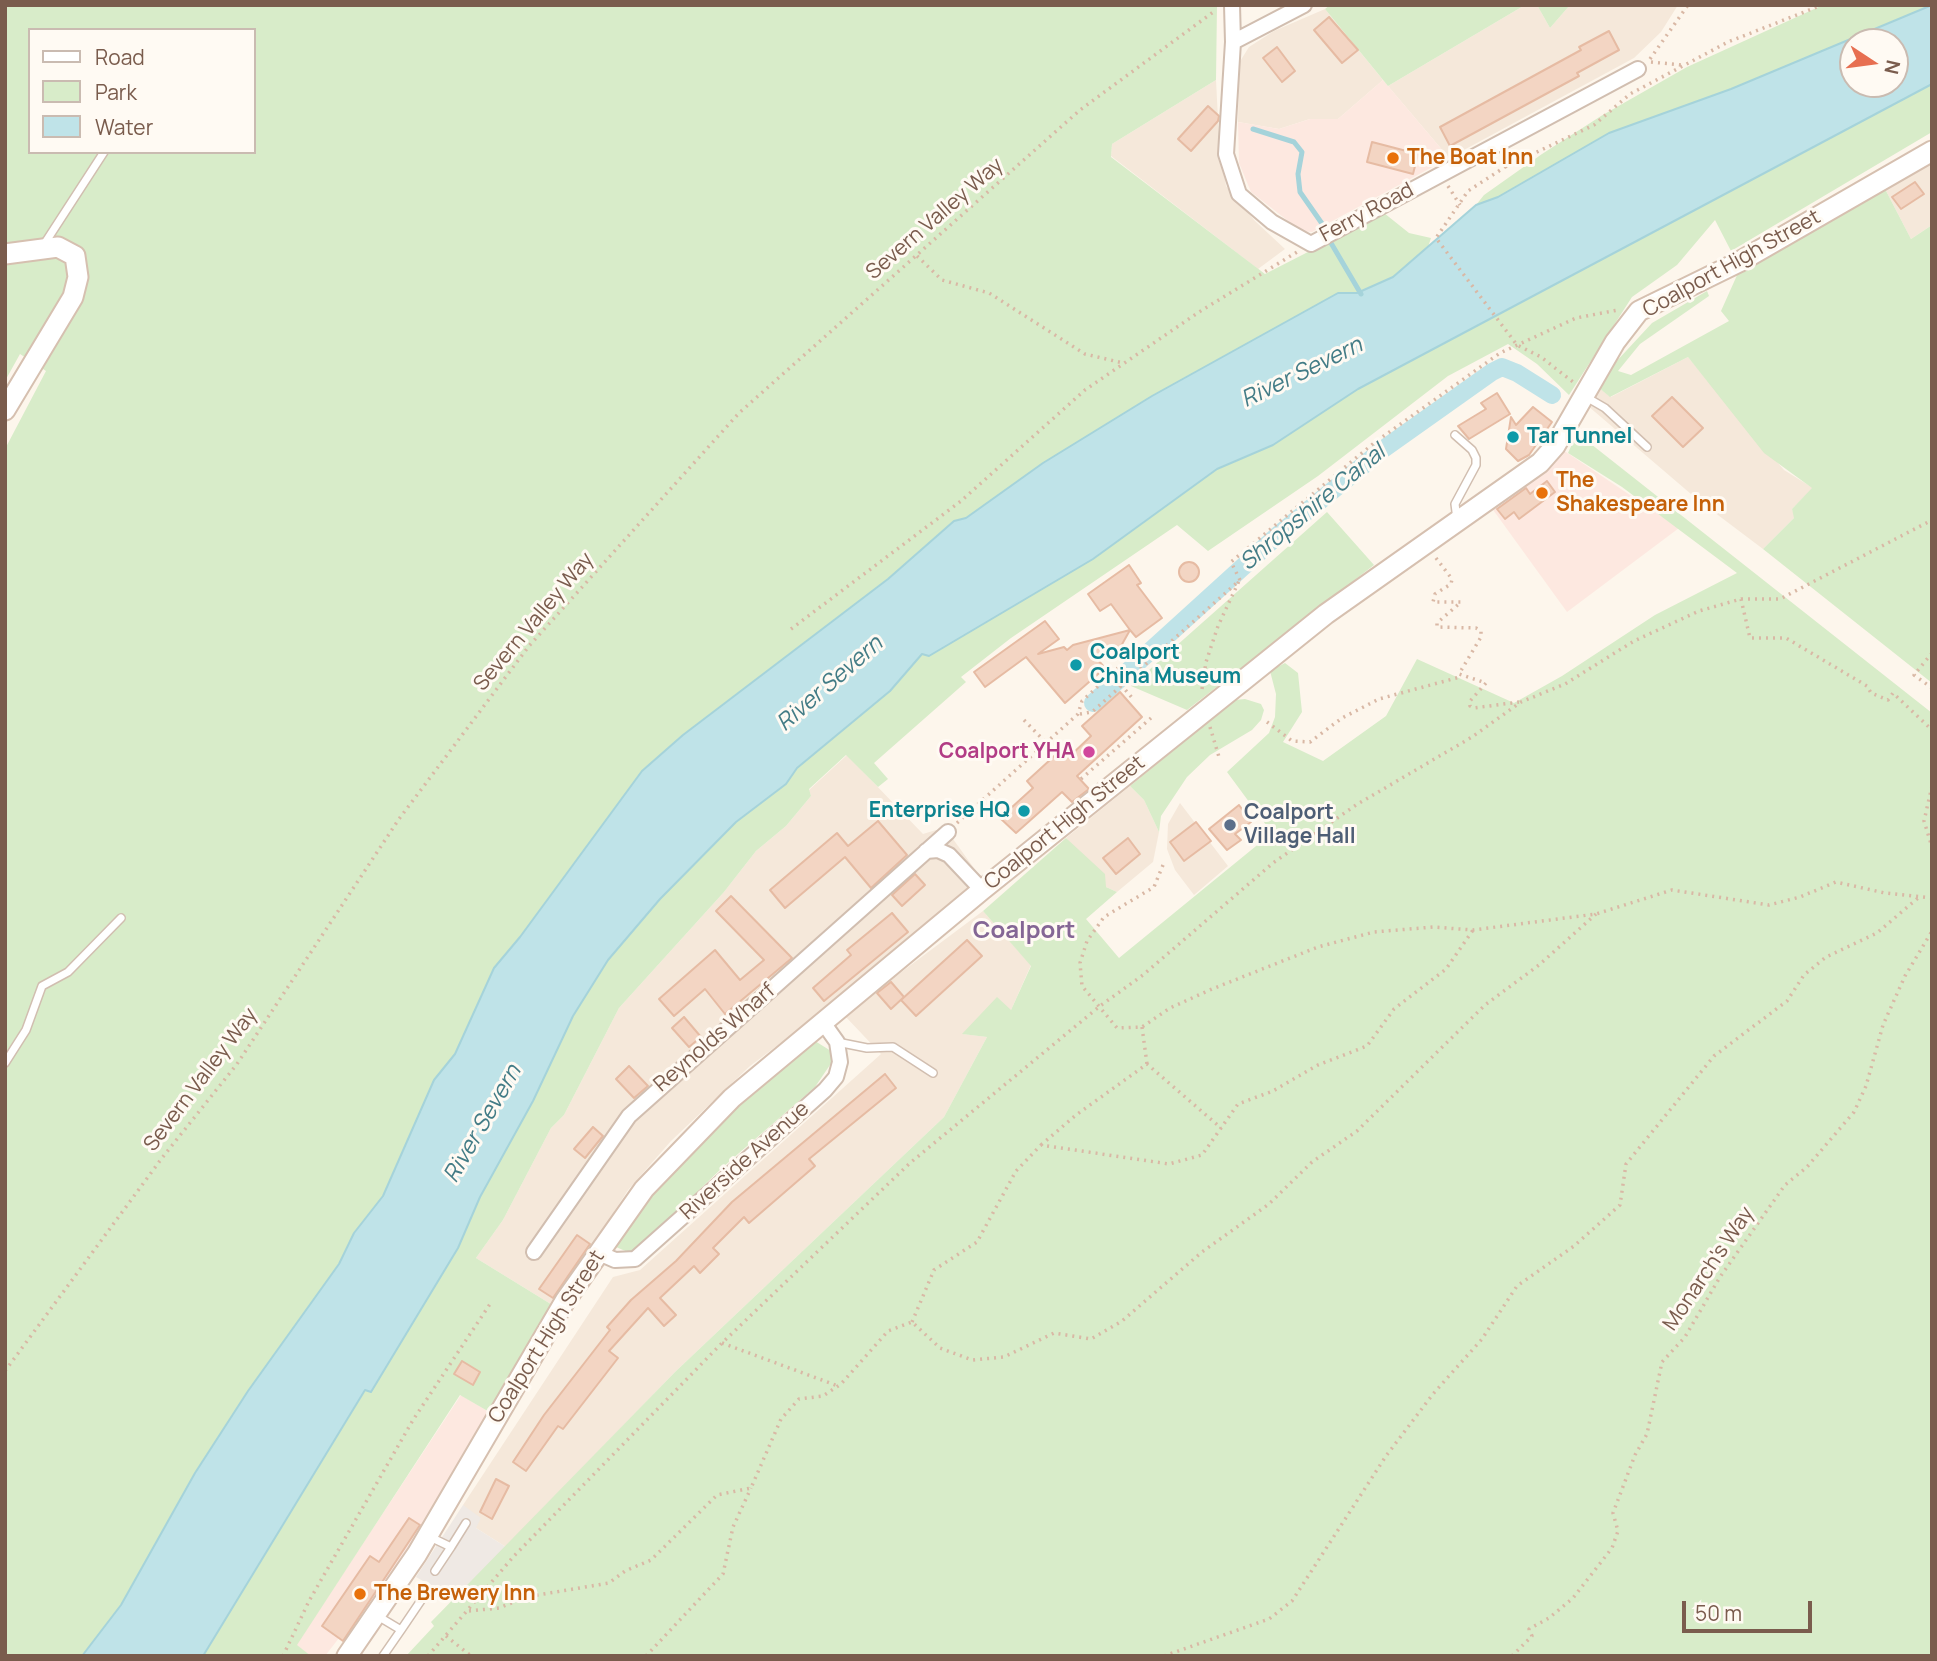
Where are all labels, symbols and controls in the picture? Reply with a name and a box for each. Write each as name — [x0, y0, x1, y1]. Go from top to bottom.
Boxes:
legend — [28, 28, 256, 154]
north arrow — [1839, 28, 1909, 98]
text: Road — [95, 43, 145, 71]
text: N — [1878, 58, 1907, 77]
text: Park — [95, 78, 137, 106]
text: Water — [95, 113, 153, 141]
place label: The Boat Inn — [1407, 145, 1533, 171]
marker: The Boat Inn — [1385, 150, 1401, 166]
street label: Severn Valley Way — [861, 153, 1009, 285]
street label: Ferry Road — [1316, 178, 1418, 248]
street label: Coalport High Street — [1639, 205, 1825, 323]
water label: River Severn — [1237, 332, 1367, 414]
place label: Tar Tunnel — [1527, 424, 1632, 450]
marker: Tar Tunnel — [1505, 429, 1521, 445]
water label: Shropshire Canal — [1235, 439, 1391, 577]
place label: The Shakespeare Inn — [1556, 468, 1725, 518]
marker: The Shakespeare Inn — [1534, 485, 1550, 501]
street label: Severn Valley Way — [469, 548, 599, 696]
water label: River Severn — [771, 631, 889, 737]
place label: Coalport China Museum — [1090, 640, 1241, 690]
marker: Coalport China Museum — [1068, 657, 1084, 673]
place label: Coalport YHA — [939, 739, 1075, 765]
marker: Coalport YHA — [1081, 744, 1097, 760]
street label: Coalport High Street — [980, 751, 1150, 895]
place label: Enterprise HQ — [869, 798, 1010, 824]
place label: Coalport Village Hall — [1244, 800, 1356, 850]
marker: Enterprise HQ — [1016, 803, 1032, 819]
marker: Coalport Village Hall — [1222, 817, 1238, 833]
district label: Coalport — [973, 917, 1075, 945]
street label: Reynolds Wharf — [649, 978, 781, 1098]
street label: Severn Valley Way — [139, 1003, 263, 1157]
water label: River Severn — [438, 1060, 528, 1188]
street label: Riverside Avenue — [675, 1097, 815, 1225]
street label: Monarch's Way — [1658, 1202, 1760, 1336]
street label: Coalport High Street — [484, 1246, 610, 1428]
place label: The Brewery Inn — [374, 1581, 536, 1607]
marker: The Brewery Inn — [352, 1586, 368, 1602]
scale bar — [1685, 1588, 1814, 1632]
text: 50 m — [1695, 1599, 1742, 1627]

